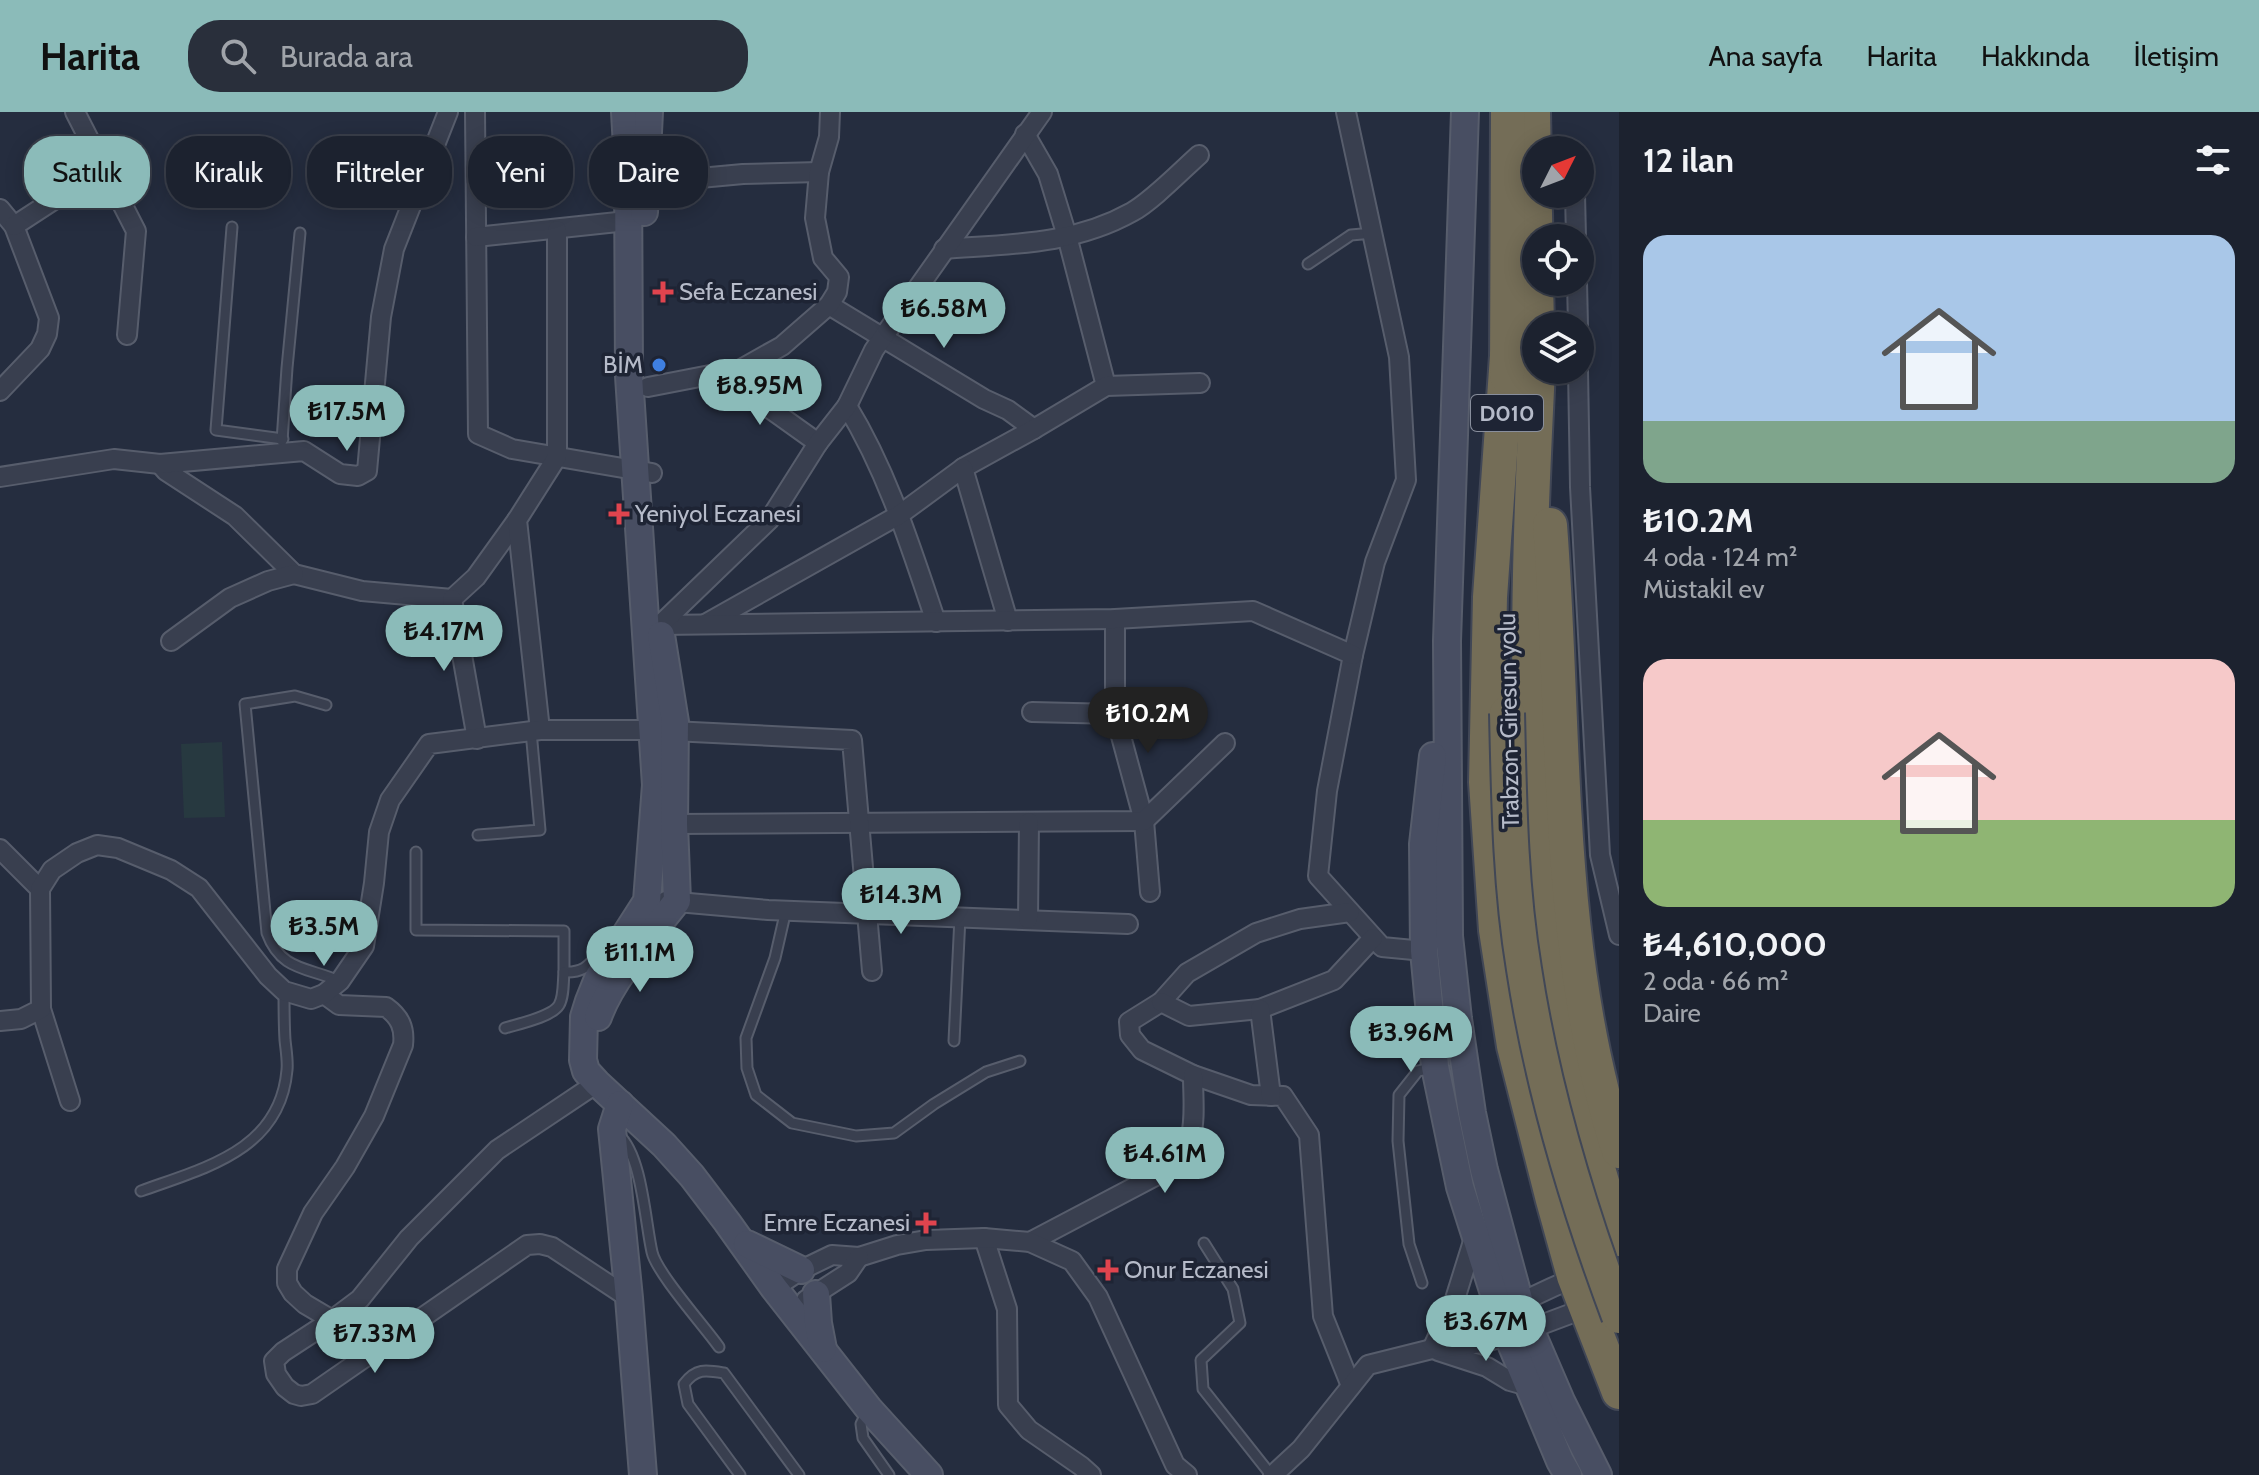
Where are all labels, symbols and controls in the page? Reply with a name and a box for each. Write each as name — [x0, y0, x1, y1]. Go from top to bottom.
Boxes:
search box — [188, 20, 748, 92]
text: Harita — [40, 33, 140, 80]
icon: search — [216, 34, 260, 78]
text: Burada ara — [280, 38, 413, 75]
text: Ana sayfa — [1709, 39, 1822, 73]
text: Harita — [1866, 39, 1937, 73]
text: Hakkında — [1981, 39, 2090, 73]
text: İletişim — [2134, 39, 2219, 73]
chip: Satılık — [24, 136, 150, 208]
chip: Kiralık — [166, 136, 291, 208]
chip: Filtreler — [307, 136, 452, 208]
chip: Yeni — [468, 136, 573, 208]
chip: Daire — [589, 136, 708, 208]
north arrow — [1522, 136, 1594, 208]
map controls — [1522, 136, 1594, 384]
icon: filters — [2191, 138, 2235, 182]
text: 12 ilan — [1643, 139, 1734, 181]
button: locate — [1522, 224, 1594, 296]
place label: Sefa Eczanesi — [679, 277, 817, 306]
pin: ₺6.58M — [879, 282, 1009, 350]
marker: Sefa Eczanesi — [654, 283, 672, 301]
icon: home — [1867, 287, 2011, 431]
text: ₺6.58M — [900, 292, 988, 324]
button: layers — [1522, 312, 1594, 384]
place label: BİM — [603, 350, 643, 379]
marker: BİM — [650, 356, 668, 374]
pin: ₺8.95M — [695, 359, 825, 427]
text: ₺8.95M — [717, 369, 803, 401]
pin: ₺17.5M — [282, 385, 412, 453]
text: ₺17.5M — [308, 395, 386, 427]
road number: D010 — [1471, 395, 1543, 431]
place label: Yeniyol Eczanesi — [634, 499, 801, 528]
text: ₺10.2M — [1643, 499, 1753, 541]
marker: Yeniyol Eczanesi — [610, 505, 628, 523]
text: 4 oda · 124 m² — [1643, 541, 1797, 573]
text: Müstakil ev — [1643, 573, 1765, 605]
pin: ₺4.17M — [379, 605, 509, 673]
street label: Trabzon-Giresun yolu — [1492, 613, 1525, 829]
text: ₺4.17M — [404, 615, 484, 647]
pin: ₺10.2M — [1083, 687, 1213, 755]
text: ₺10.2M — [1106, 697, 1190, 729]
icon: home — [1867, 711, 2011, 855]
pin: ₺14.3M — [836, 868, 966, 936]
text: ₺14.3M — [860, 878, 942, 910]
pin: ₺3.5M — [268, 900, 380, 968]
text: ₺3.5M — [289, 910, 359, 942]
text: ₺4,610,000 — [1643, 923, 1827, 965]
pin: ₺11.1M — [575, 926, 705, 994]
text: ₺11.1M — [604, 936, 676, 968]
text: 2 oda · 66 m² — [1643, 965, 1788, 997]
text: Daire — [1643, 997, 1701, 1029]
pin: ₺3.96M — [1346, 1006, 1476, 1074]
text: ₺3.96M — [1368, 1016, 1454, 1048]
pin: ₺4.61M — [1100, 1127, 1230, 1195]
text: ₺4.61M — [1123, 1137, 1207, 1169]
place label: Emre Eczanesi — [764, 1208, 910, 1237]
marker: Emre Eczanesi — [917, 1214, 935, 1232]
place label: Onur Eczanesi — [1124, 1255, 1269, 1284]
marker: Onur Eczanesi — [1099, 1261, 1117, 1279]
pin: ₺3.67M — [1421, 1295, 1551, 1363]
text: ₺3.67M — [1444, 1305, 1528, 1337]
pin: ₺7.33M — [310, 1307, 440, 1375]
text: ₺7.33M — [333, 1317, 417, 1349]

